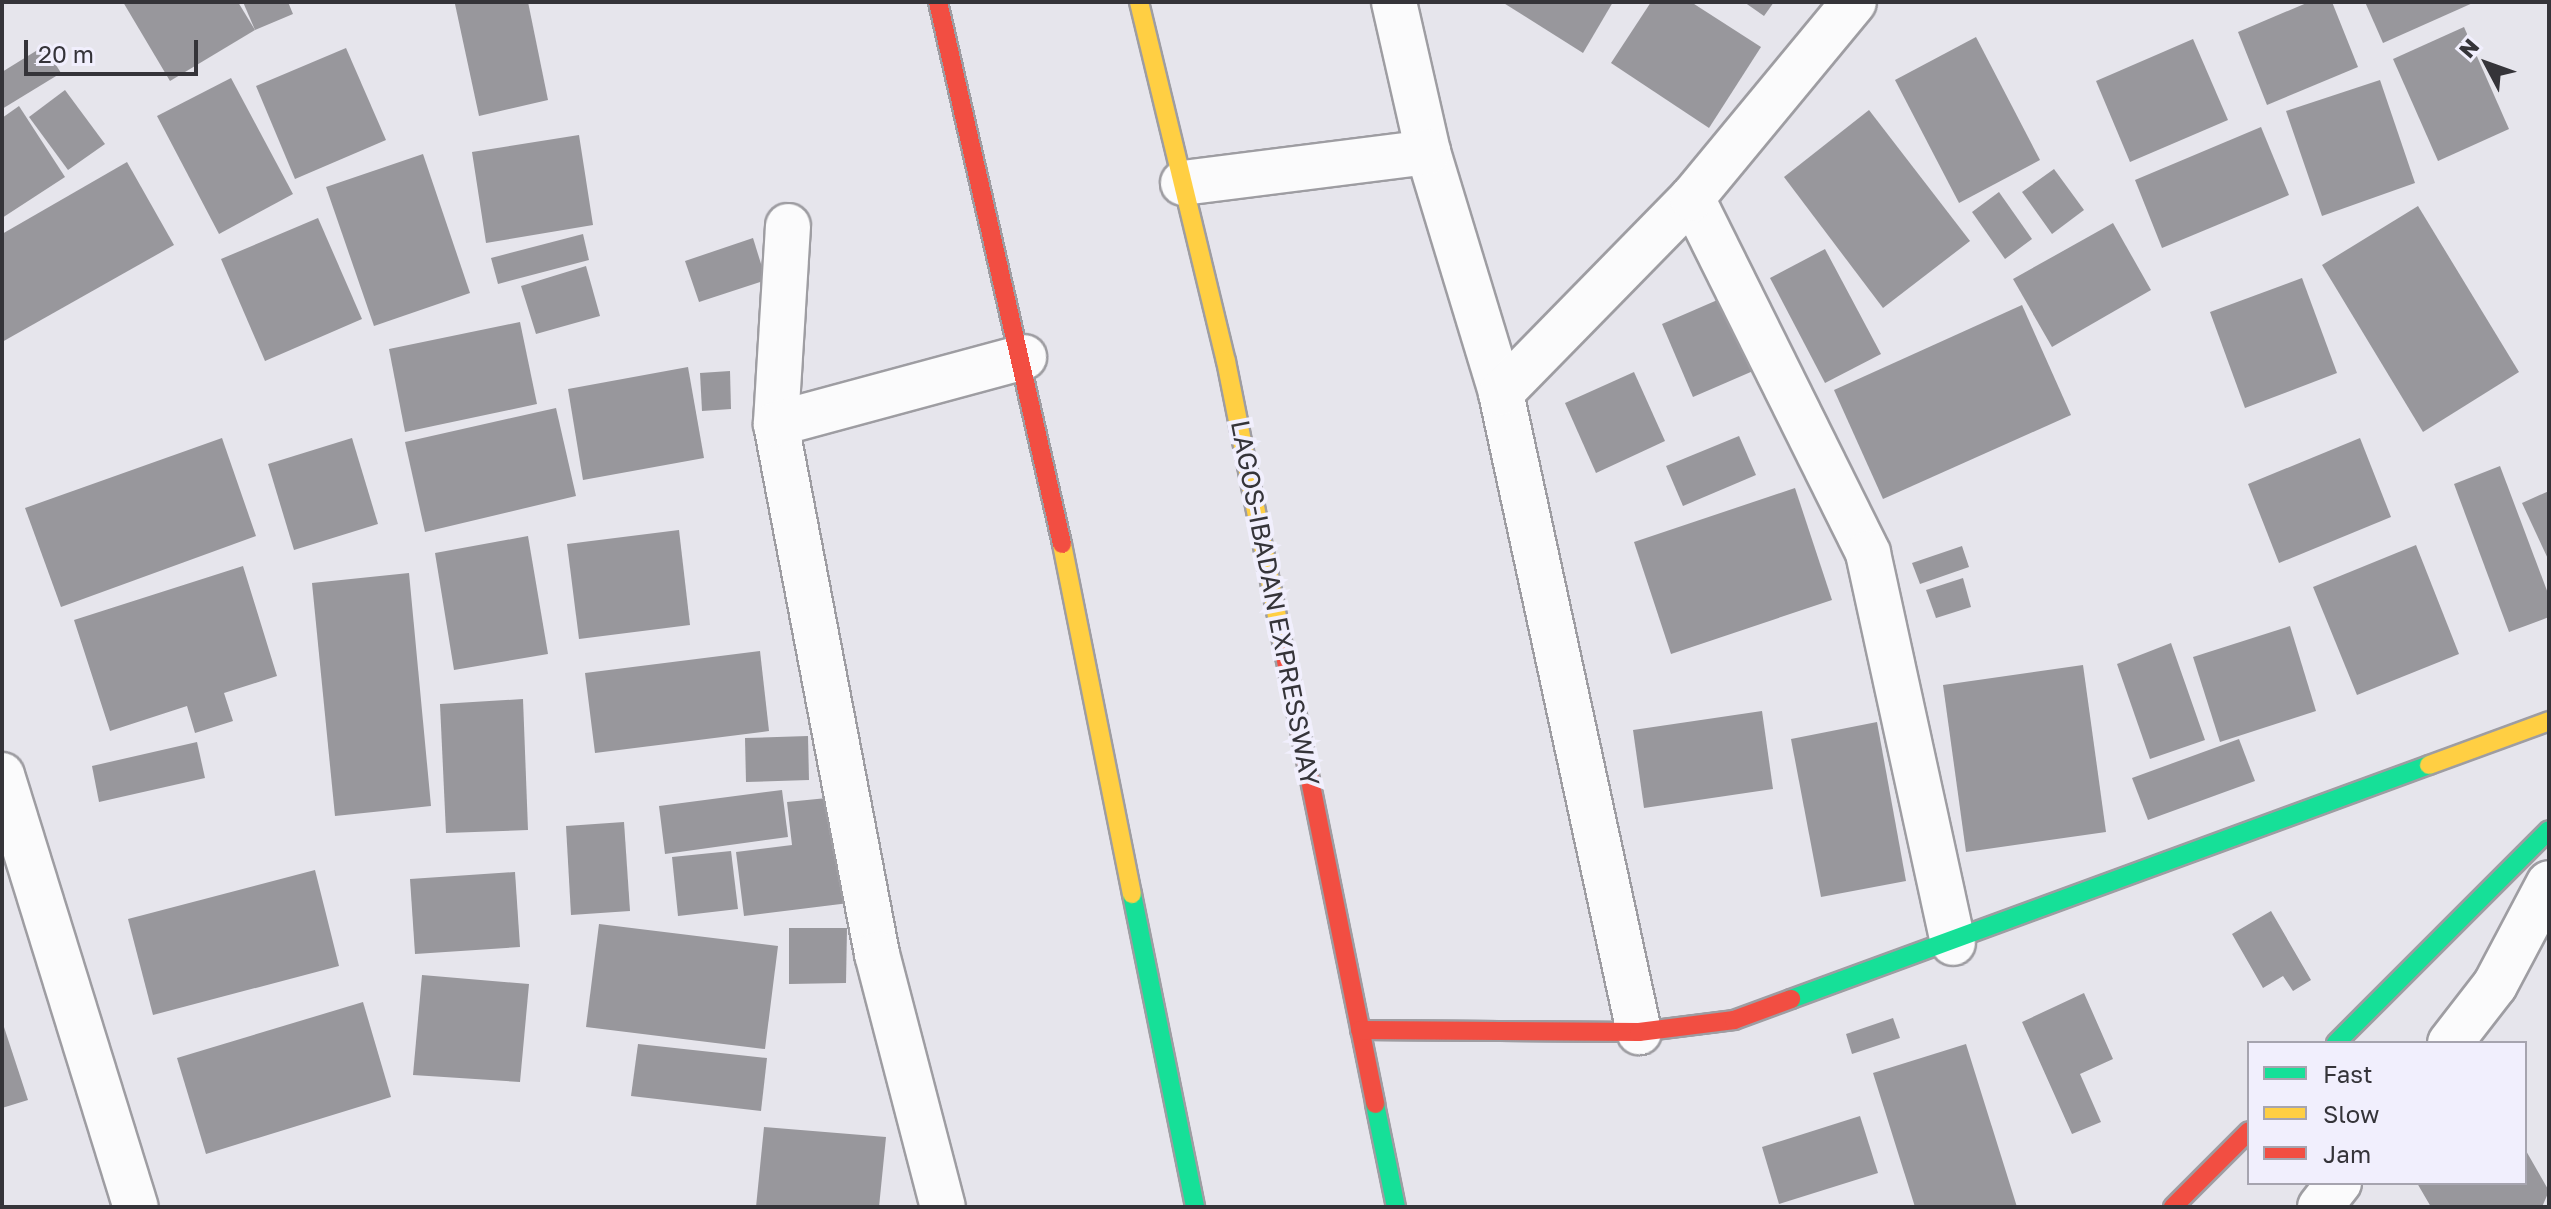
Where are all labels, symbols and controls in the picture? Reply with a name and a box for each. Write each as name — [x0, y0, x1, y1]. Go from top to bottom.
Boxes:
scale bar — [28, 24, 202, 74]
north arrow — [2447, 24, 2527, 104]
text: N — [2453, 33, 2484, 63]
text: 20 m — [38, 39, 94, 68]
street label: LAGOS-IBADAN EXPRESSWAY — [1224, 417, 1326, 789]
legend — [2247, 1041, 2527, 1185]
text: Fast — [2323, 1059, 2373, 1088]
text: Slow — [2323, 1099, 2379, 1128]
text: Jam — [2323, 1139, 2371, 1168]

